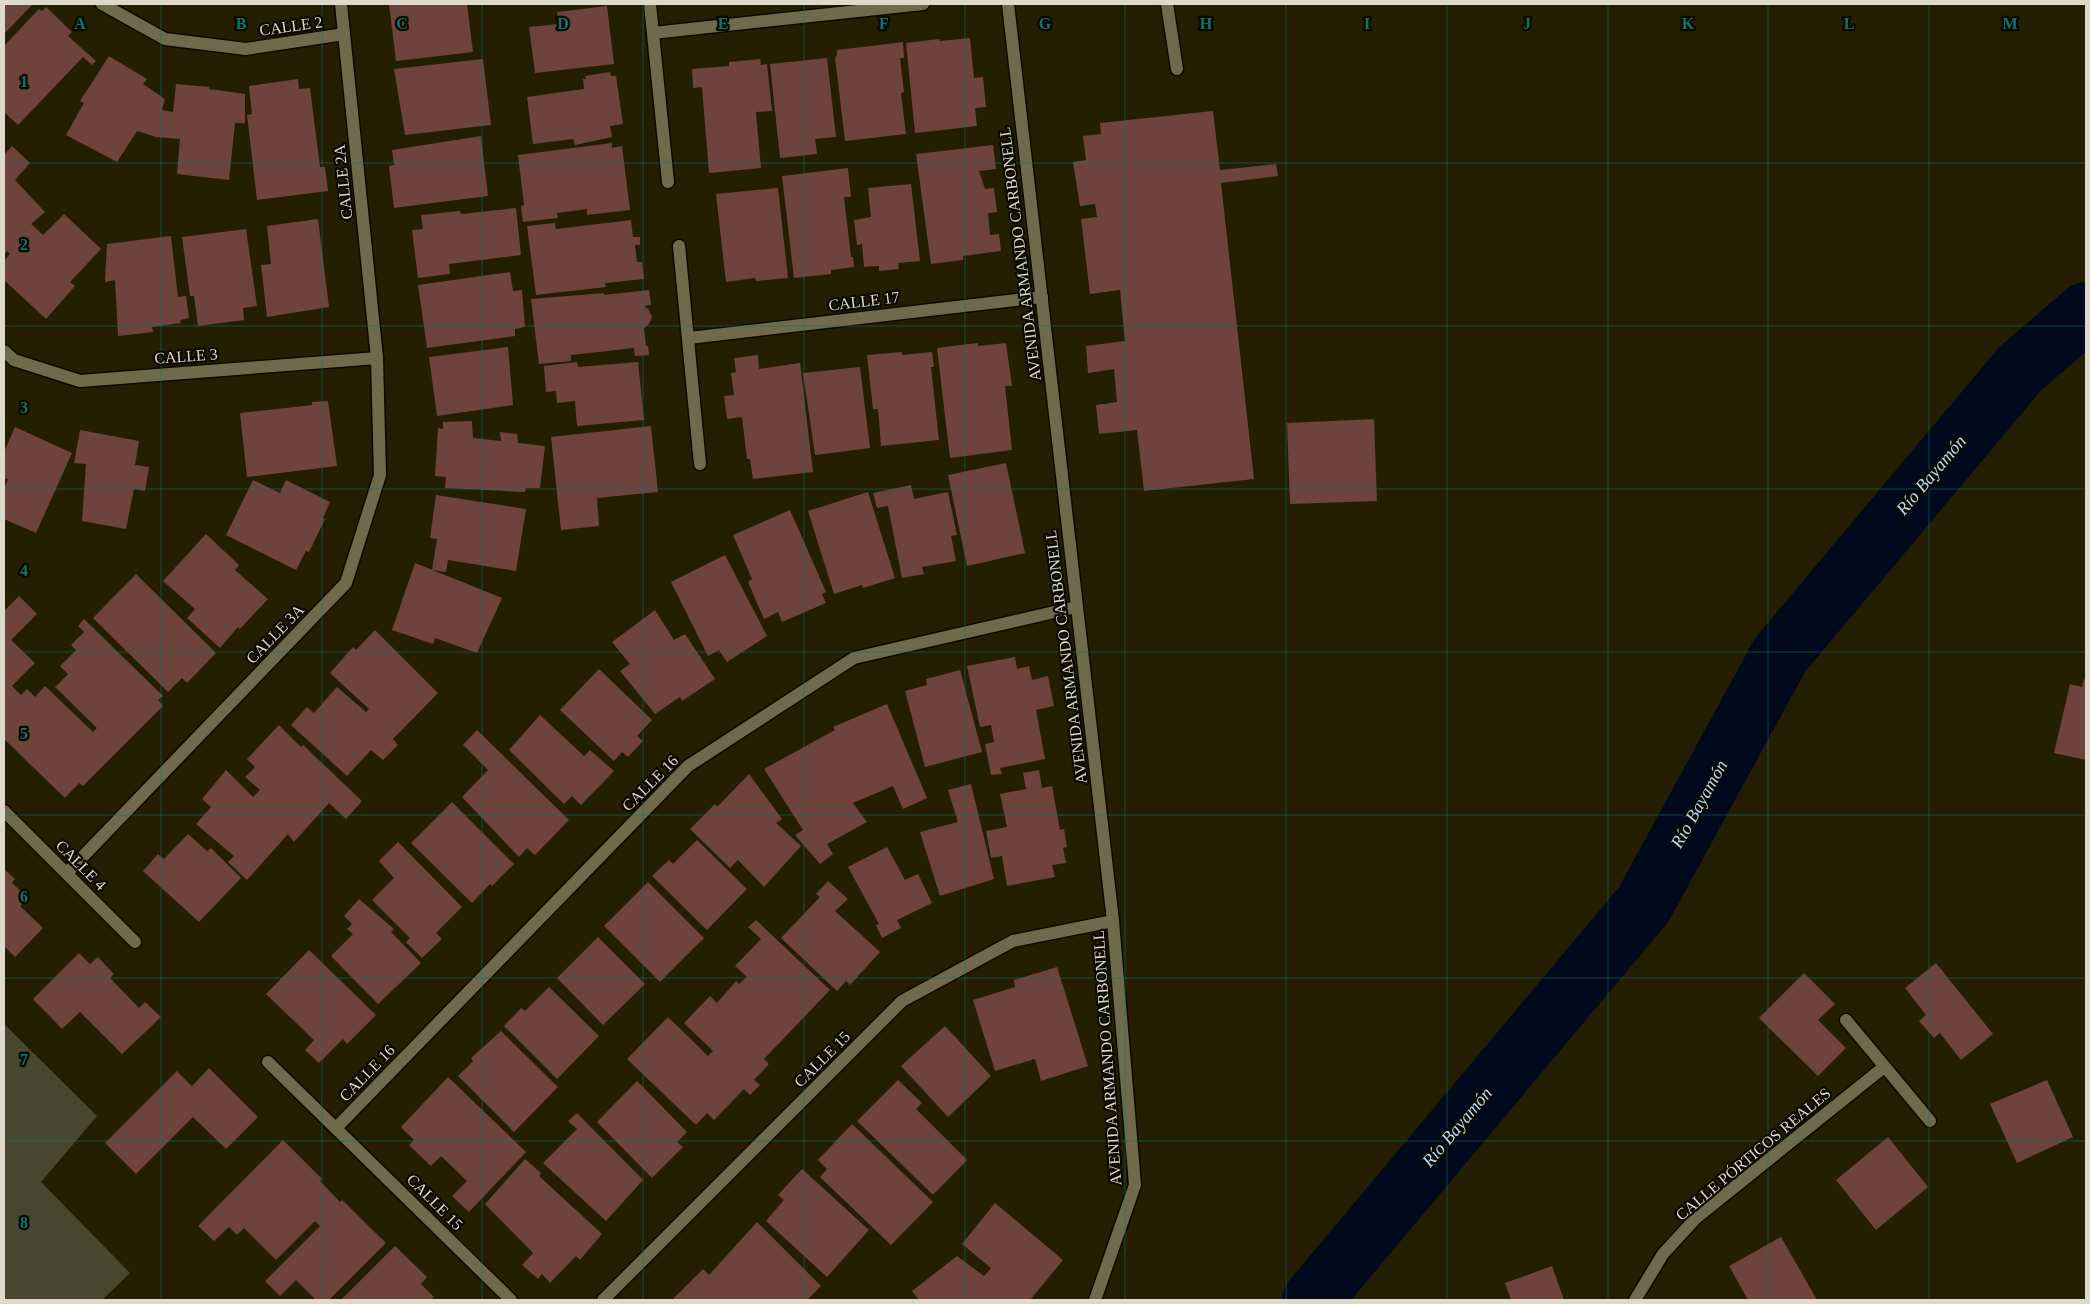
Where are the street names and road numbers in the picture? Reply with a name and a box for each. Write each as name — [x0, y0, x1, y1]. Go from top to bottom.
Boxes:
street label: CALLE 2 — [258, 13, 324, 39]
street label: AVENIDA ARMANDO CARBONELL — [996, 126, 1044, 382]
street label: CALLE 2A — [331, 143, 355, 220]
street label: CALLE 17 — [827, 288, 901, 314]
street label: CALLE 3 — [154, 345, 218, 367]
street label: AVENIDA ARMANDO CARBONELL — [1042, 529, 1090, 785]
street label: CALLE 3A — [243, 601, 308, 667]
street label: CALLE 16 — [619, 752, 681, 814]
street label: CALLE 4 — [53, 837, 109, 893]
street label: AVENIDA ARMANDO CARBONELL — [1090, 930, 1124, 1186]
street label: CALLE 15 — [791, 1028, 853, 1090]
street label: CALLE 16 — [336, 1041, 398, 1105]
street label: CALLE PÓRTICOS REALES — [1672, 1084, 1834, 1224]
street label: CALLE 15 — [404, 1171, 466, 1233]

